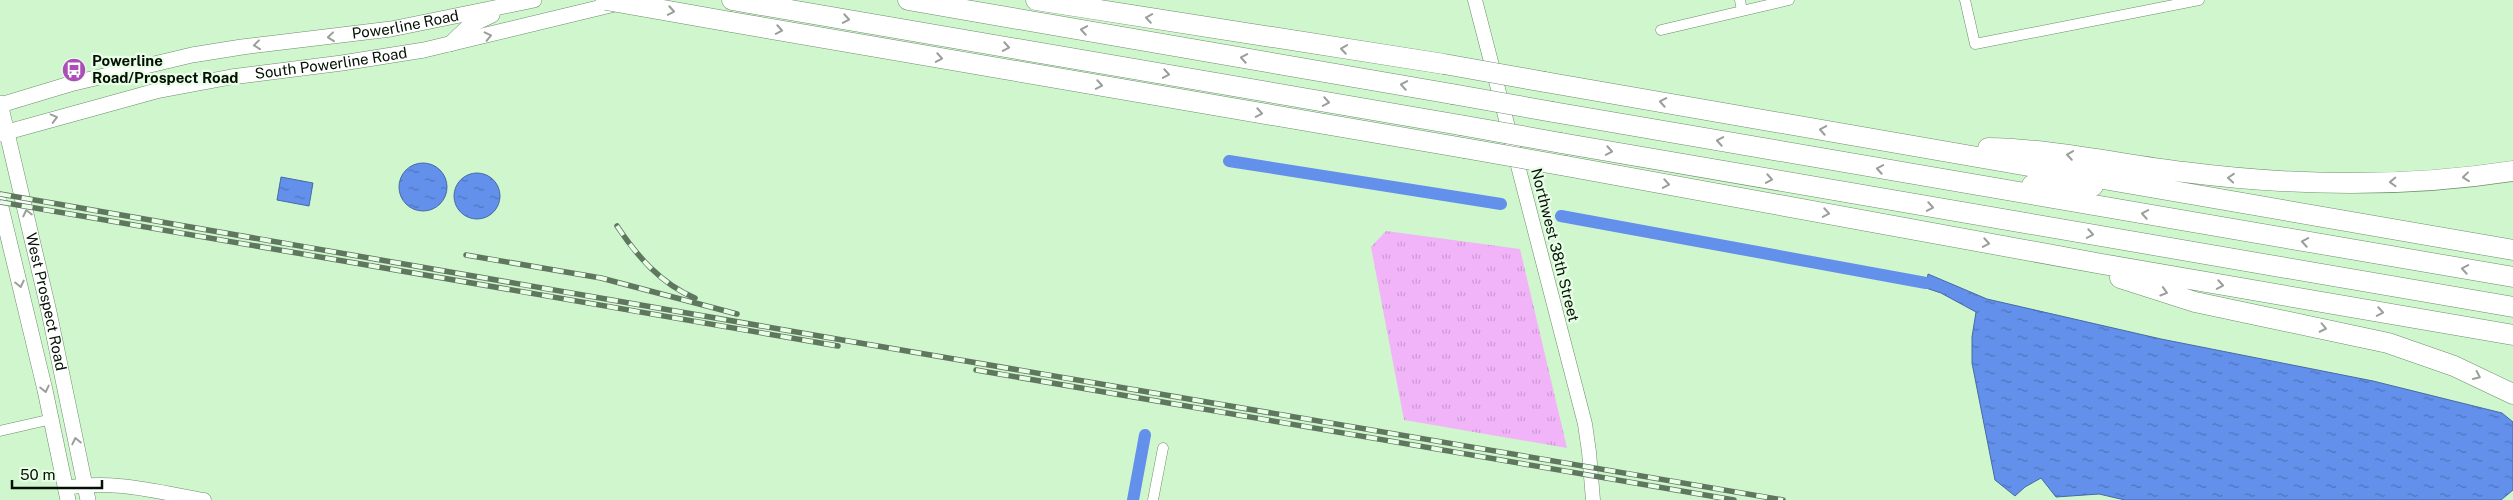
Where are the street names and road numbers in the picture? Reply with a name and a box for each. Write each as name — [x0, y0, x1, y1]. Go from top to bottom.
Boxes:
street label: Powerline Road — [351, 6, 460, 42]
street label: South Powerline Road — [254, 44, 408, 82]
street label: Northwest 38th Street — [1528, 166, 1583, 323]
street label: West Prospect Road — [23, 231, 70, 372]

